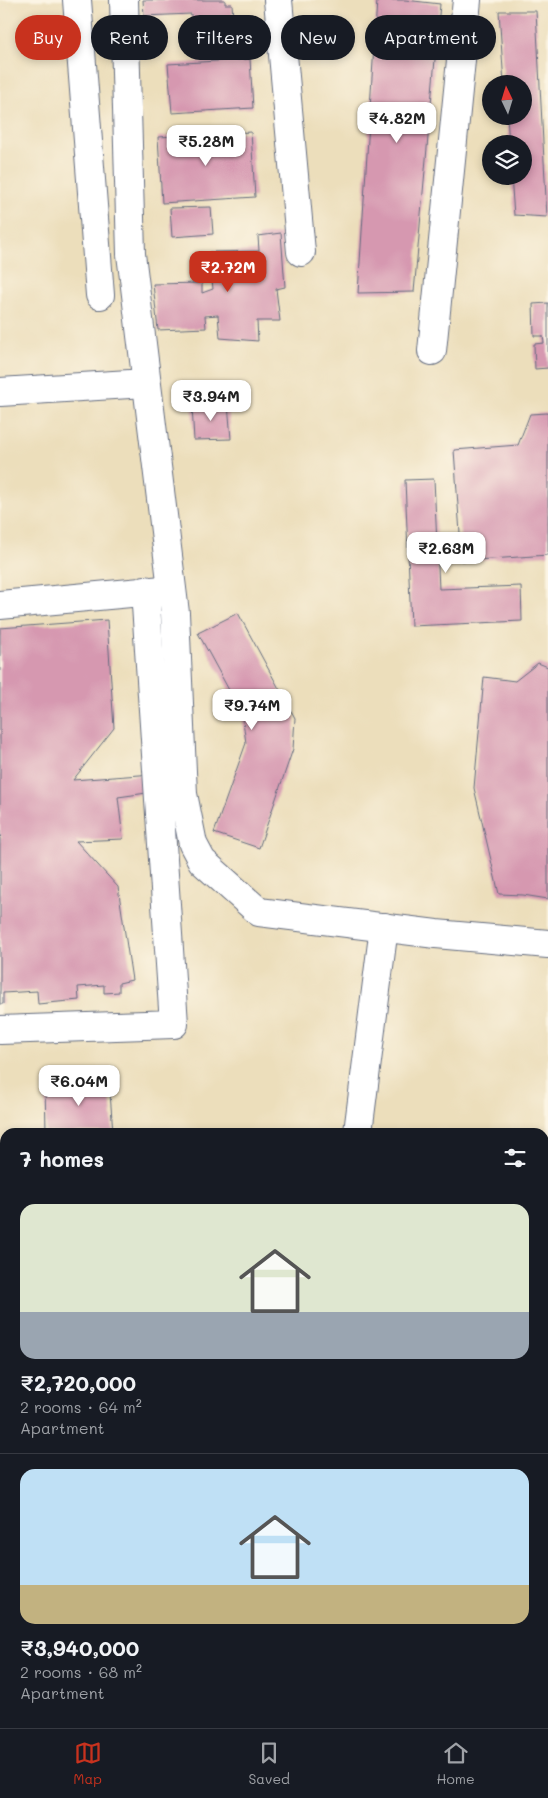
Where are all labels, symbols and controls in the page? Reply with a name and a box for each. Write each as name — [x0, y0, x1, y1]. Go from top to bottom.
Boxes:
chip: Buy — [15, 15, 81, 60]
chip: Rent — [91, 15, 168, 60]
chip: Filters — [178, 15, 271, 60]
chip: New — [281, 15, 355, 60]
chip: Apartment — [365, 15, 496, 60]
north arrow — [482, 75, 532, 125]
map controls — [482, 75, 532, 185]
pin: ₹4.82M — [356, 102, 438, 144]
text: ₹4.82M — [368, 107, 426, 128]
pin: ₹5.28M — [165, 124, 247, 167]
text: ₹5.28M — [178, 130, 234, 151]
button: layers — [482, 135, 532, 185]
pin: ₹2.72M — [187, 250, 269, 293]
text: ₹2.72M — [200, 256, 256, 277]
pin: ₹3.94M — [170, 380, 252, 422]
text: ₹3.94M — [182, 385, 240, 406]
pin: ₹2.63M — [405, 532, 487, 574]
text: ₹2.63M — [418, 537, 474, 558]
pin: ₹9.74M — [211, 688, 293, 731]
text: ₹9.74M — [223, 694, 281, 715]
pin: ₹6.04M — [38, 1064, 120, 1107]
text: ₹6.04M — [50, 1070, 108, 1091]
icon: filters — [501, 1144, 529, 1172]
text: 7 homes — [20, 1145, 104, 1172]
icon: home — [230, 1236, 320, 1326]
text: ₹2,720,000 — [20, 1369, 136, 1396]
text: 2 rooms · 64 m² — [20, 1396, 142, 1417]
text: Apartment — [20, 1417, 105, 1438]
icon: home — [230, 1502, 320, 1592]
text: ₹3,940,000 — [20, 1634, 139, 1661]
text: 2 rooms · 68 m² — [20, 1661, 142, 1682]
text: Apartment — [20, 1682, 105, 1703]
tab: Map — [73, 1739, 102, 1788]
tab: Saved — [248, 1739, 290, 1788]
tab: Home — [437, 1739, 475, 1788]

